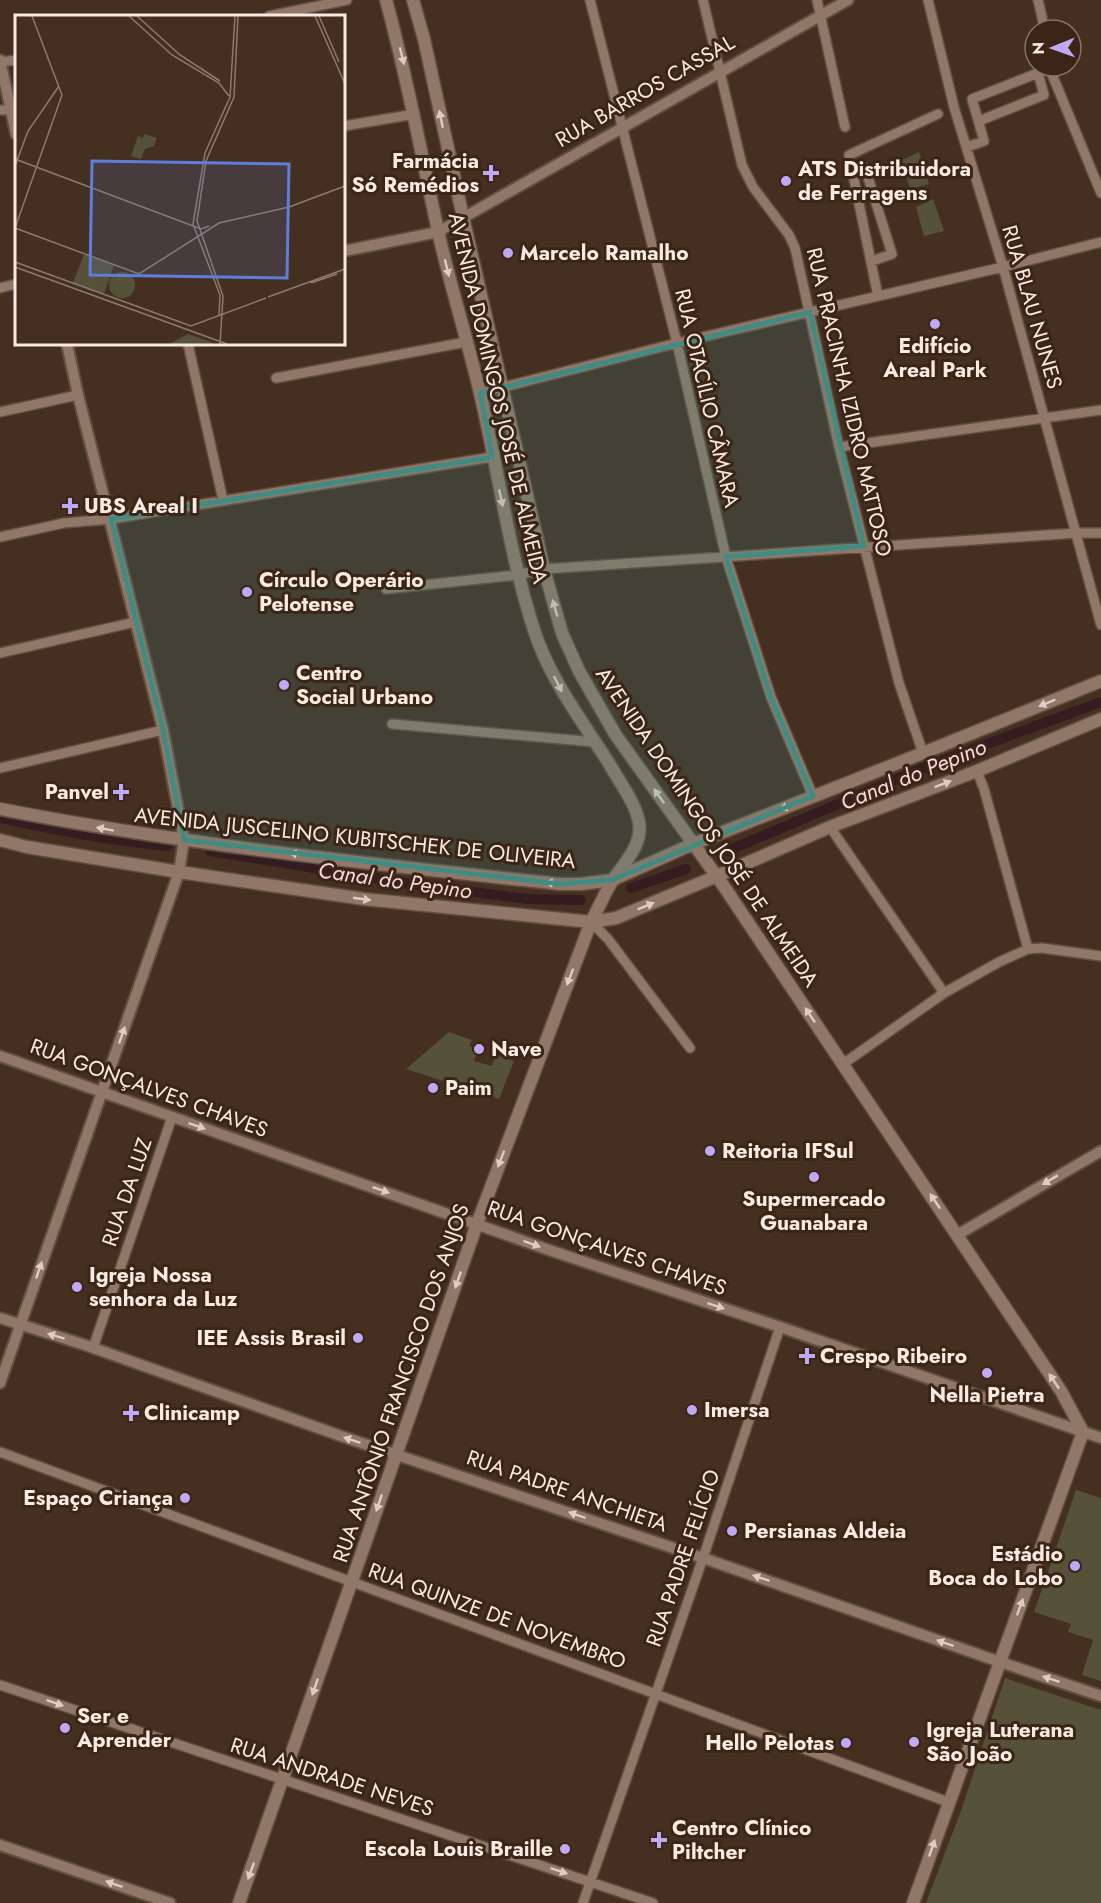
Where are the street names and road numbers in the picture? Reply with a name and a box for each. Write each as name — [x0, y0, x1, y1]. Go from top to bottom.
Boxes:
street label: RUA BARROS CASSAL — [550, 27, 741, 155]
street label: AVENIDA DOMINGOS JOSÉ DE ALMEIDA — [441, 209, 555, 587]
street label: RUA BLAU NUNES — [994, 222, 1070, 392]
street label: RUA PRACINHA IZIDRO MATTOSO — [799, 244, 899, 560]
street label: RUA OTACÍLIO CÂMARA — [667, 286, 747, 510]
street label: AVENIDA DOMINGOS JOSÉ DE ALMEIDA — [588, 661, 826, 993]
street label: AVENIDA JUSCELINO KUBITSCHEK DE OLIVEIRA — [133, 800, 577, 876]
street label: RUA GONÇALVES CHAVES — [26, 1031, 272, 1145]
street label: RUA DA LUZ — [94, 1133, 160, 1250]
street label: RUA GONÇALVES CHAVES — [483, 1193, 731, 1303]
street label: RUA ANTÔNIO FRANCISCO DOS ANJOS — [325, 1200, 477, 1566]
street label: RUA PADRE ANCHIETA — [463, 1443, 672, 1540]
street label: RUA PADRE FELÍCIO — [639, 1465, 727, 1651]
street label: RUA QUINZE DE NOVEMBRO — [364, 1555, 630, 1677]
street label: RUA ANDRADE NEVES — [227, 1730, 437, 1824]

